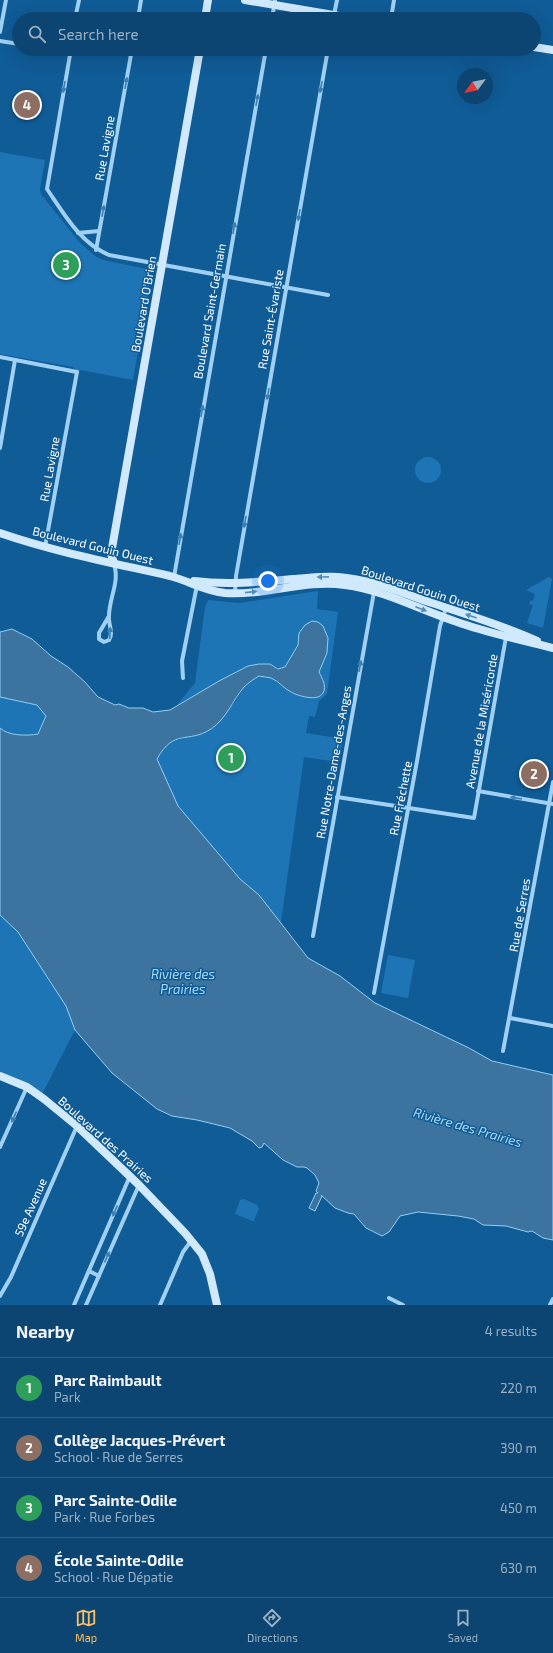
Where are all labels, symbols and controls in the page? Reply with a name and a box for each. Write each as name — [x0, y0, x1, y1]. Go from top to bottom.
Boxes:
search box — [12, 12, 541, 56]
icon: search — [26, 23, 48, 45]
text: Search here — [58, 25, 139, 43]
north arrow — [457, 68, 493, 104]
one-way arrow — [123, 77, 129, 89]
one-way arrow — [61, 81, 67, 94]
one-way arrow — [318, 81, 324, 94]
pin: 4 — [14, 90, 40, 120]
one-way arrow — [254, 94, 260, 106]
street label: Rue Lavigne — [91, 114, 117, 182]
one-way arrow — [100, 205, 106, 217]
one-way arrow — [296, 209, 302, 222]
one-way arrow — [231, 221, 237, 234]
street label: Boulevard Saint-Germain — [190, 242, 228, 380]
pin: 3 — [53, 250, 79, 280]
street label: Boulevard O'Brien — [128, 255, 158, 353]
street label: Rue Saint-Évariste — [254, 268, 286, 370]
one-way arrow — [264, 388, 270, 400]
one-way arrow — [200, 405, 206, 417]
street label: Rue Lavigne — [36, 435, 62, 503]
one-way arrow — [242, 516, 248, 529]
street label: Boulevard Gouin Ouest — [31, 523, 155, 567]
one-way arrow — [178, 533, 184, 545]
street label: Boulevard Gouin Ouest — [360, 562, 483, 614]
your location — [258, 571, 278, 591]
one-way arrow — [316, 574, 329, 580]
one-way arrow — [245, 589, 257, 595]
one-way arrow — [415, 606, 427, 612]
one-way arrow — [464, 613, 476, 619]
one-way arrow — [107, 626, 113, 639]
street label: Avenue de la Miséricorde — [462, 653, 500, 789]
one-way arrow — [358, 660, 364, 672]
street label: Rue Notre-Dame-des-Anges — [313, 684, 353, 840]
pin: 1 — [218, 743, 244, 773]
pin: 2 — [521, 759, 547, 789]
street label: Rue Fréchette — [386, 760, 414, 836]
one-way arrow — [509, 795, 522, 801]
street label: Rue de Serres — [506, 877, 532, 953]
water label: Rivière des Prairies — [151, 966, 216, 997]
street label: Boulevard des Prairies — [56, 1093, 156, 1185]
water label: Rivière des Prairies — [412, 1104, 525, 1150]
one-way arrow — [10, 1112, 16, 1124]
street label: 59e Avenue — [11, 1176, 49, 1238]
one-way arrow — [112, 1206, 118, 1217]
one-way arrow — [105, 1250, 111, 1262]
text: Nearby — [16, 1321, 74, 1341]
text: 4 results — [485, 1323, 537, 1339]
text: Parc Raimbault — [54, 1371, 162, 1389]
text: 1 — [26, 1380, 32, 1396]
text: 220 m — [500, 1380, 537, 1396]
text: Park — [54, 1389, 81, 1405]
text: Collège Jacques-Prévert — [54, 1431, 225, 1449]
text: 2 — [25, 1440, 33, 1456]
text: 390 m — [500, 1440, 537, 1456]
text: School · Rue de Serres — [54, 1449, 183, 1465]
text: Parc Sainte-Odile — [54, 1491, 177, 1509]
text: 3 — [25, 1500, 33, 1516]
text: 450 m — [500, 1500, 537, 1516]
text: Park · Rue Forbes — [54, 1509, 155, 1525]
text: École Sainte-Odile — [54, 1551, 184, 1569]
text: 4 — [25, 1560, 33, 1576]
text: 630 m — [500, 1560, 537, 1576]
text: School · Rue Dépatie — [54, 1569, 173, 1585]
tab: Map — [75, 1607, 97, 1644]
tab: Directions — [247, 1607, 298, 1644]
tab: Saved — [448, 1607, 478, 1644]

